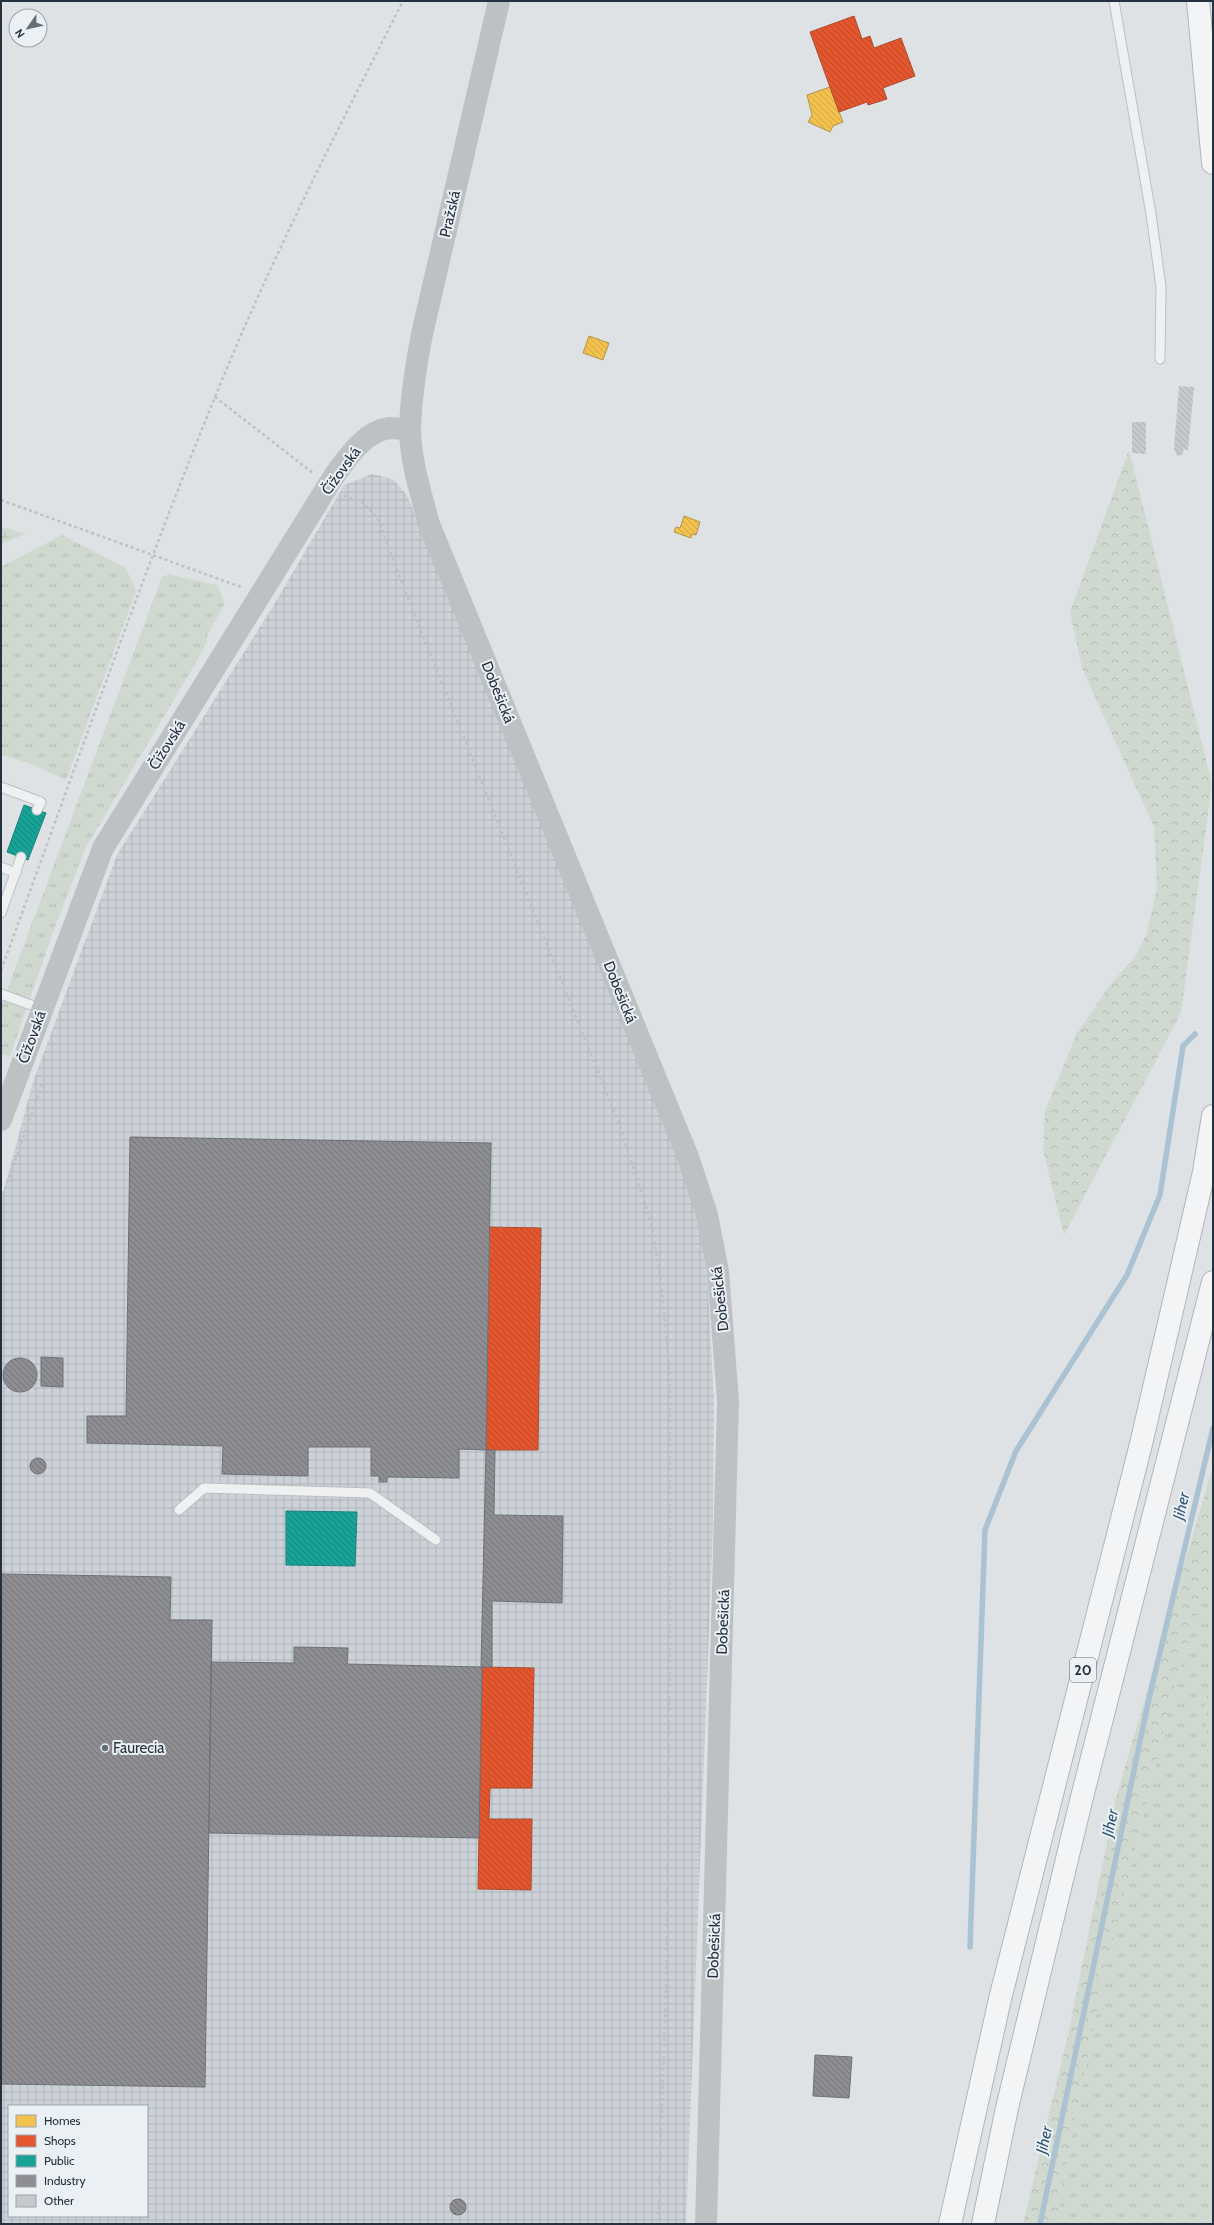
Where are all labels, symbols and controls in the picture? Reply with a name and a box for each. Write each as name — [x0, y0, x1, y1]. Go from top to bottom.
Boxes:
north arrow — [8, 8, 48, 48]
text: N — [12, 26, 28, 41]
street label: Pražská — [436, 188, 464, 239]
street label: Čížovská — [317, 442, 365, 498]
street label: Dobešická — [477, 658, 519, 726]
street label: Čížovská — [144, 716, 190, 773]
street label: Dobešická — [599, 958, 641, 1026]
street label: Čížovská — [13, 1007, 50, 1066]
street label: Dobešická — [708, 1265, 732, 1332]
water label: Jiher — [1168, 1489, 1194, 1524]
street label: Dobešická — [713, 1588, 733, 1655]
road number: 20 — [1070, 1658, 1096, 1682]
place label: Faurecia — [113, 1739, 165, 1757]
marker: Faurecia — [100, 1743, 110, 1753]
water label: Jiher — [1097, 1806, 1122, 1841]
street label: Dobešická — [704, 1912, 724, 1979]
legend — [8, 2105, 148, 2217]
text: Homes — [44, 2113, 81, 2128]
water label: Jiher — [1031, 2123, 1056, 2158]
text: Shops — [44, 2133, 76, 2148]
text: Public — [44, 2153, 75, 2168]
text: Industry — [44, 2173, 85, 2188]
text: Other — [44, 2193, 74, 2208]

